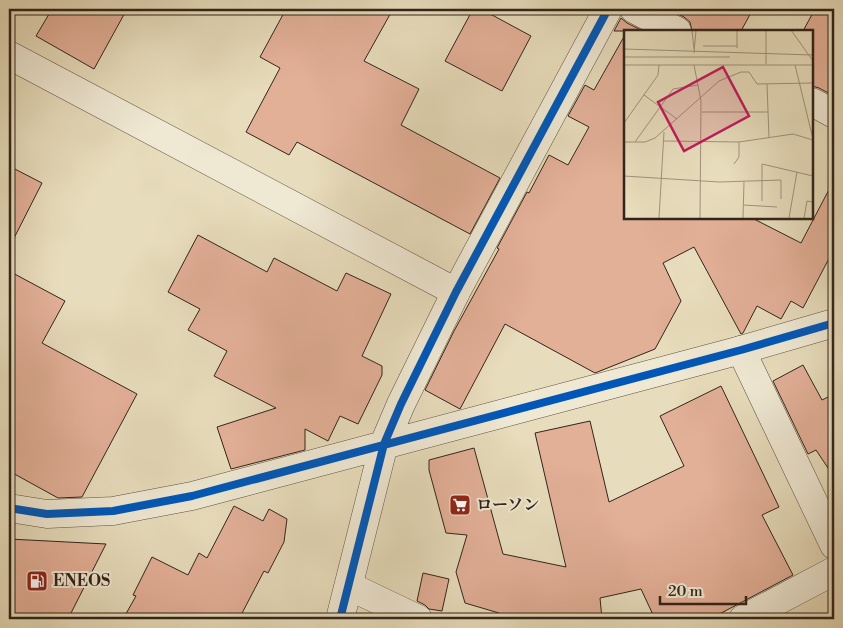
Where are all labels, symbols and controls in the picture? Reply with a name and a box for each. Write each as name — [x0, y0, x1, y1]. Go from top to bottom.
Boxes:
inset map — [624, 30, 813, 219]
supermarket icon: ローソン — [448, 493, 472, 517]
place label: ローソン — [476, 495, 539, 515]
fuel station icon: ENEOS — [25, 569, 49, 593]
place label: ENEOS — [53, 571, 110, 591]
scale bar — [660, 573, 747, 605]
text: 20 m — [668, 582, 703, 601]

